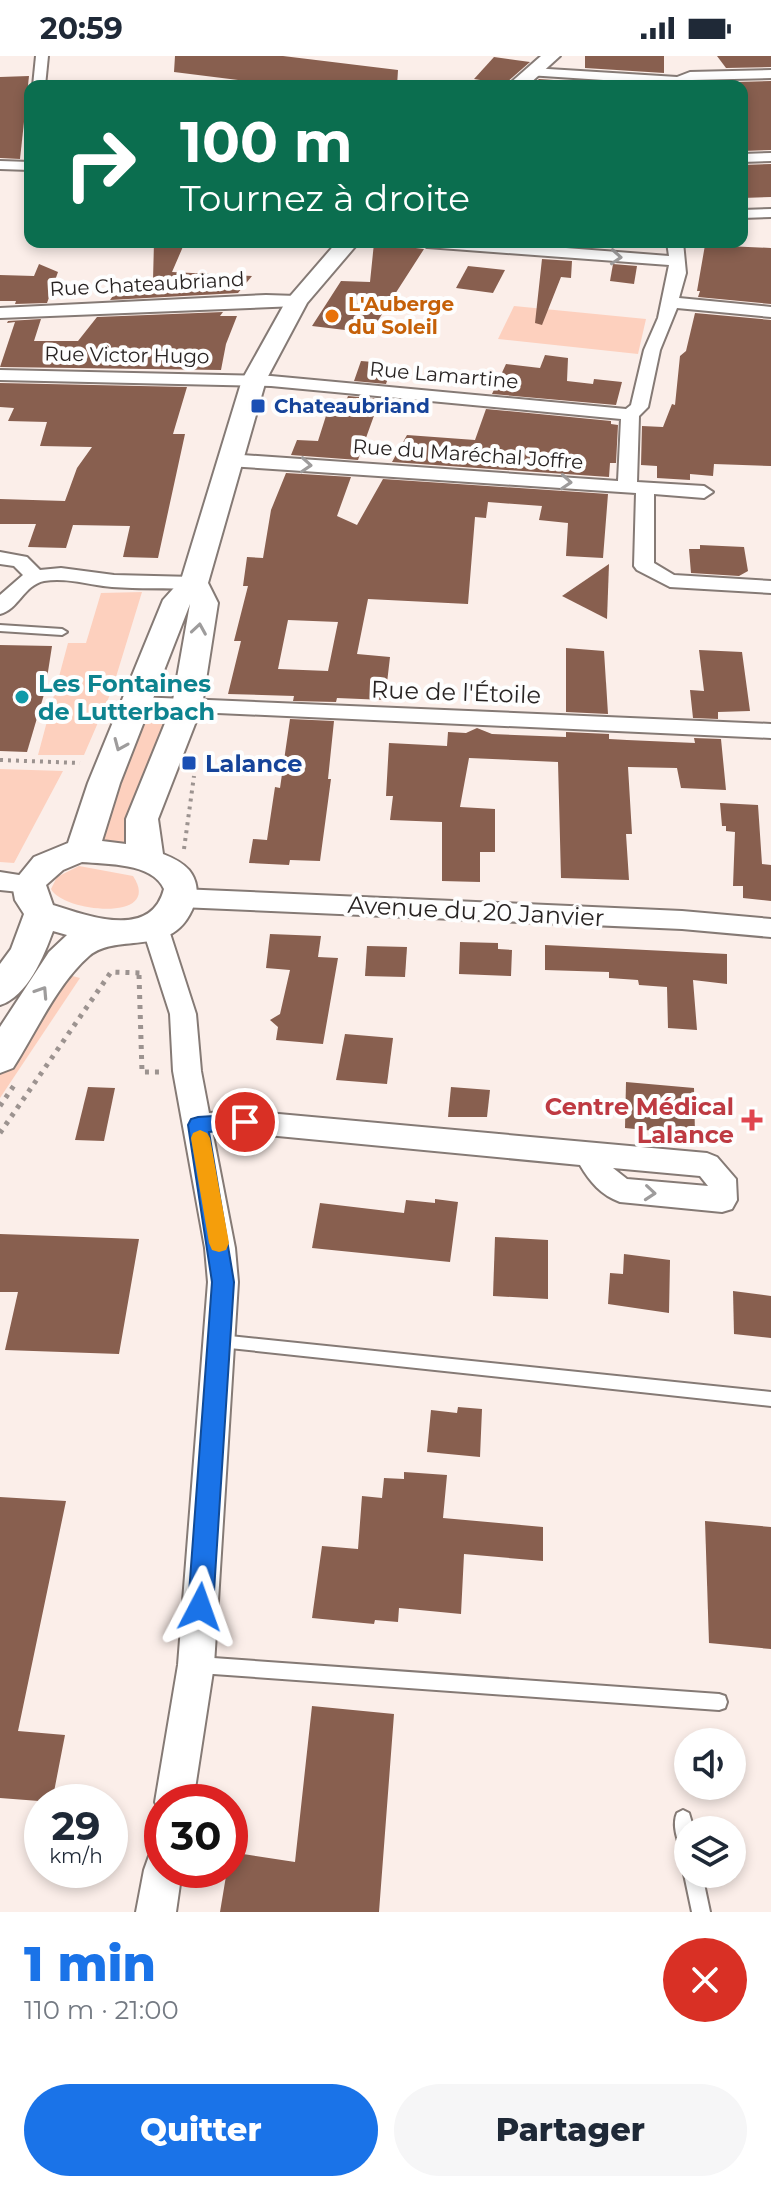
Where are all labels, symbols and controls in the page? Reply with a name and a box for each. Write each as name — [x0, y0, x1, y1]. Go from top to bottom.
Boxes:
text: 20:59 — [40, 10, 123, 47]
text: 100 m — [180, 108, 353, 176]
icon: right — [48, 112, 152, 216]
text: Tournez à droite — [180, 176, 470, 220]
one-way arrow — [610, 248, 623, 265]
street label: Rue Chateaubriand — [49, 267, 245, 301]
place label: L'Auberge du Soleil — [348, 292, 454, 339]
marker: L'Auberge du Soleil — [323, 307, 341, 325]
street label: Rue Victor Hugo — [44, 342, 210, 368]
street label: Rue Lamartine — [369, 357, 519, 393]
place label: Chateaubriand — [274, 394, 430, 418]
marker: Chateaubriand — [249, 397, 267, 415]
street label: Rue du Maréchal Joffre — [352, 434, 584, 474]
one-way arrow — [300, 456, 313, 473]
one-way arrow — [560, 474, 572, 491]
one-way arrow — [190, 623, 207, 636]
place label: Les Fontaines de Lutterbach — [38, 669, 215, 726]
street label: Rue de l'Étoile — [371, 675, 541, 709]
marker: Les Fontaines de Lutterbach — [13, 688, 31, 706]
one-way arrow — [114, 737, 130, 751]
place label: Lalance — [205, 749, 302, 778]
marker: Lalance — [180, 754, 198, 772]
street label: Avenue du 20 Janvier — [347, 890, 605, 932]
one-way arrow — [32, 986, 47, 1001]
pin — [211, 1088, 279, 1156]
place label: Centre Médical Lalance — [545, 1092, 734, 1149]
icon: arrive — [223, 1100, 267, 1144]
marker: Centre Médical Lalance — [741, 1109, 763, 1131]
one-way arrow — [644, 1184, 657, 1201]
position arrow — [158, 1565, 242, 1649]
map controls — [674, 1728, 746, 1888]
button: sound — [674, 1728, 746, 1800]
speed limit sign: 30 — [144, 1784, 248, 1888]
text: 29 — [51, 1801, 101, 1850]
button: layers — [674, 1816, 746, 1888]
text: km/h — [49, 1844, 103, 1868]
text: 1 min — [24, 1935, 156, 1993]
button: close — [663, 1938, 747, 2022]
text: 110 m · 21:00 — [24, 1994, 179, 2026]
button: Quitter — [24, 2084, 378, 2176]
button: Partager — [394, 2084, 747, 2176]

